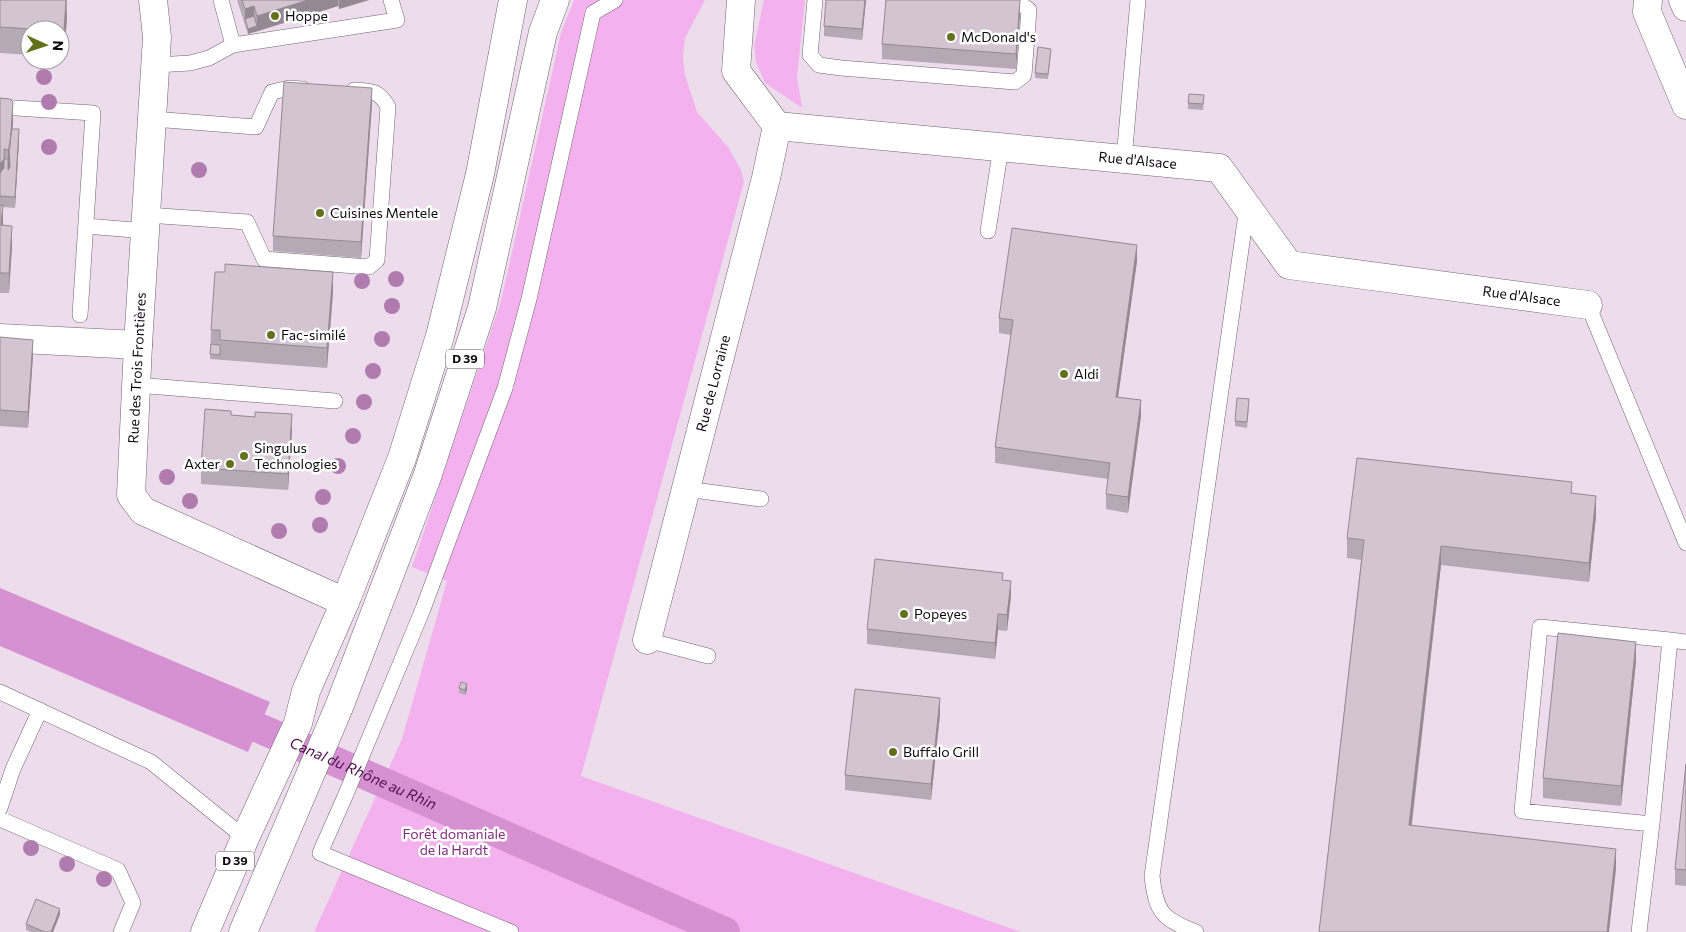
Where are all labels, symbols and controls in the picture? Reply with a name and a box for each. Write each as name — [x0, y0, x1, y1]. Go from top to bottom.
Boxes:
place label: Hoppe — [285, 7, 328, 24]
marker: Hoppe — [269, 10, 281, 22]
north arrow — [20, 20, 70, 70]
place label: McDonald's — [961, 28, 1036, 45]
marker: McDonald's — [945, 31, 957, 43]
text: N — [50, 40, 67, 51]
street label: Rue d'Alsace — [1098, 148, 1178, 172]
place label: Cuisines Mentele — [330, 204, 438, 221]
marker: Cuisines Mentele — [314, 207, 326, 219]
street label: Rue d'Alsace — [1482, 282, 1562, 309]
street label: Rue des Trois Frontières — [124, 292, 149, 444]
place label: Fac-similé — [281, 326, 346, 343]
marker: Fac-similé — [265, 329, 277, 341]
street label: Rue de Lorraine — [692, 333, 733, 433]
road number: D 39 — [446, 349, 484, 368]
place label: Aldi — [1074, 365, 1099, 382]
marker: Aldi — [1058, 368, 1070, 380]
place label: Singulus Technologies — [254, 439, 337, 472]
marker: Singulus Technologies — [238, 450, 250, 462]
place label: Axter — [184, 455, 220, 472]
marker: Axter — [224, 458, 236, 470]
place label: Popeyes — [914, 605, 967, 622]
marker: Popeyes — [898, 608, 910, 620]
water label: Canal du Rhône au Rhin — [287, 733, 440, 813]
place label: Buffalo Grill — [903, 743, 979, 760]
marker: Buffalo Grill — [887, 746, 899, 758]
park label: Forêt domaniale de la Hardt — [402, 825, 506, 858]
road number: D 39 — [216, 851, 254, 870]

